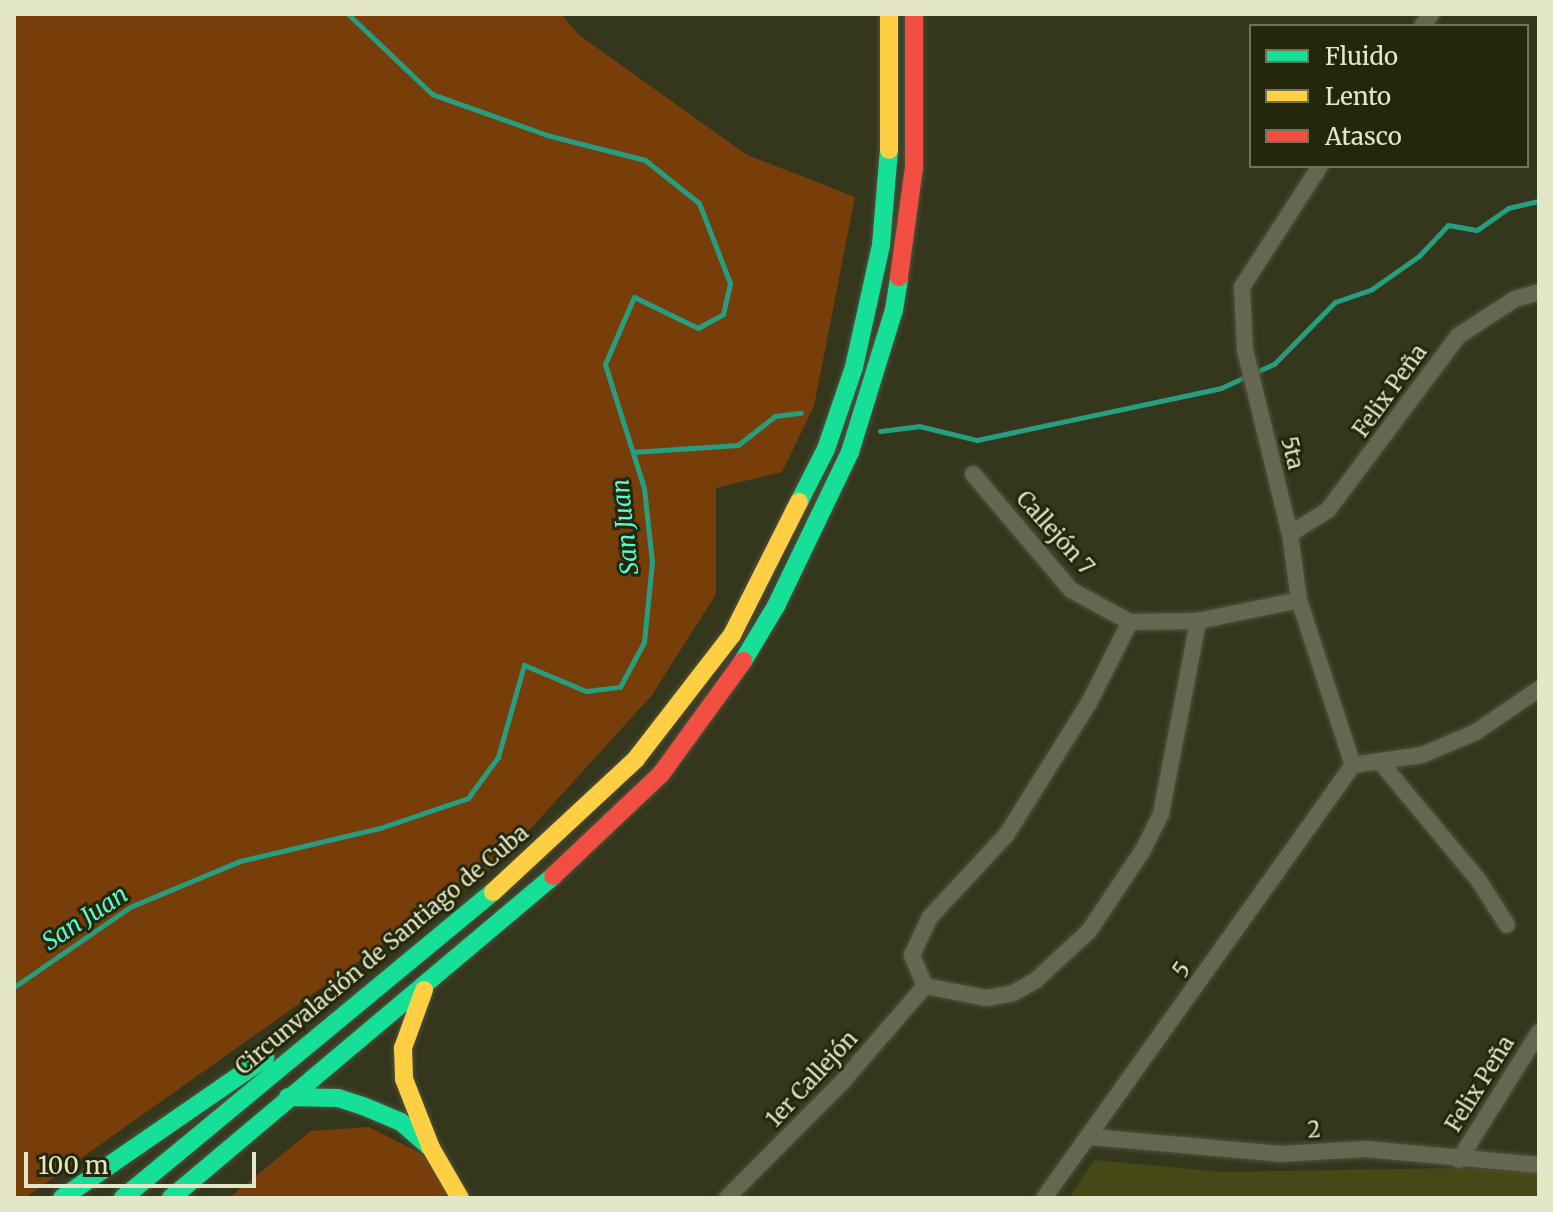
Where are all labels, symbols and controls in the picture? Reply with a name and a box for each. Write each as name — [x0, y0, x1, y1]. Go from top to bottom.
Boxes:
legend — [1249, 24, 1529, 168]
text: Fluido — [1325, 41, 1398, 72]
text: Lento — [1325, 81, 1391, 112]
text: Atasco — [1325, 121, 1402, 152]
street label: Felix Peña — [1348, 340, 1432, 442]
street label: 5ta — [1275, 434, 1309, 472]
water label: San Juan — [606, 478, 644, 576]
street label: Callejón 7 — [1011, 486, 1099, 580]
street label: Circunvalación de Santiago de Cuba — [230, 820, 534, 1080]
water label: San Juan — [37, 880, 133, 956]
street label: 5 — [1167, 957, 1197, 983]
street label: 1er Callejón — [761, 1026, 863, 1132]
street label: Felix Peña — [1440, 1031, 1520, 1137]
street label: 2 — [1307, 1116, 1321, 1144]
scale bar — [28, 1136, 260, 1186]
text: 100 m — [38, 1150, 108, 1181]

